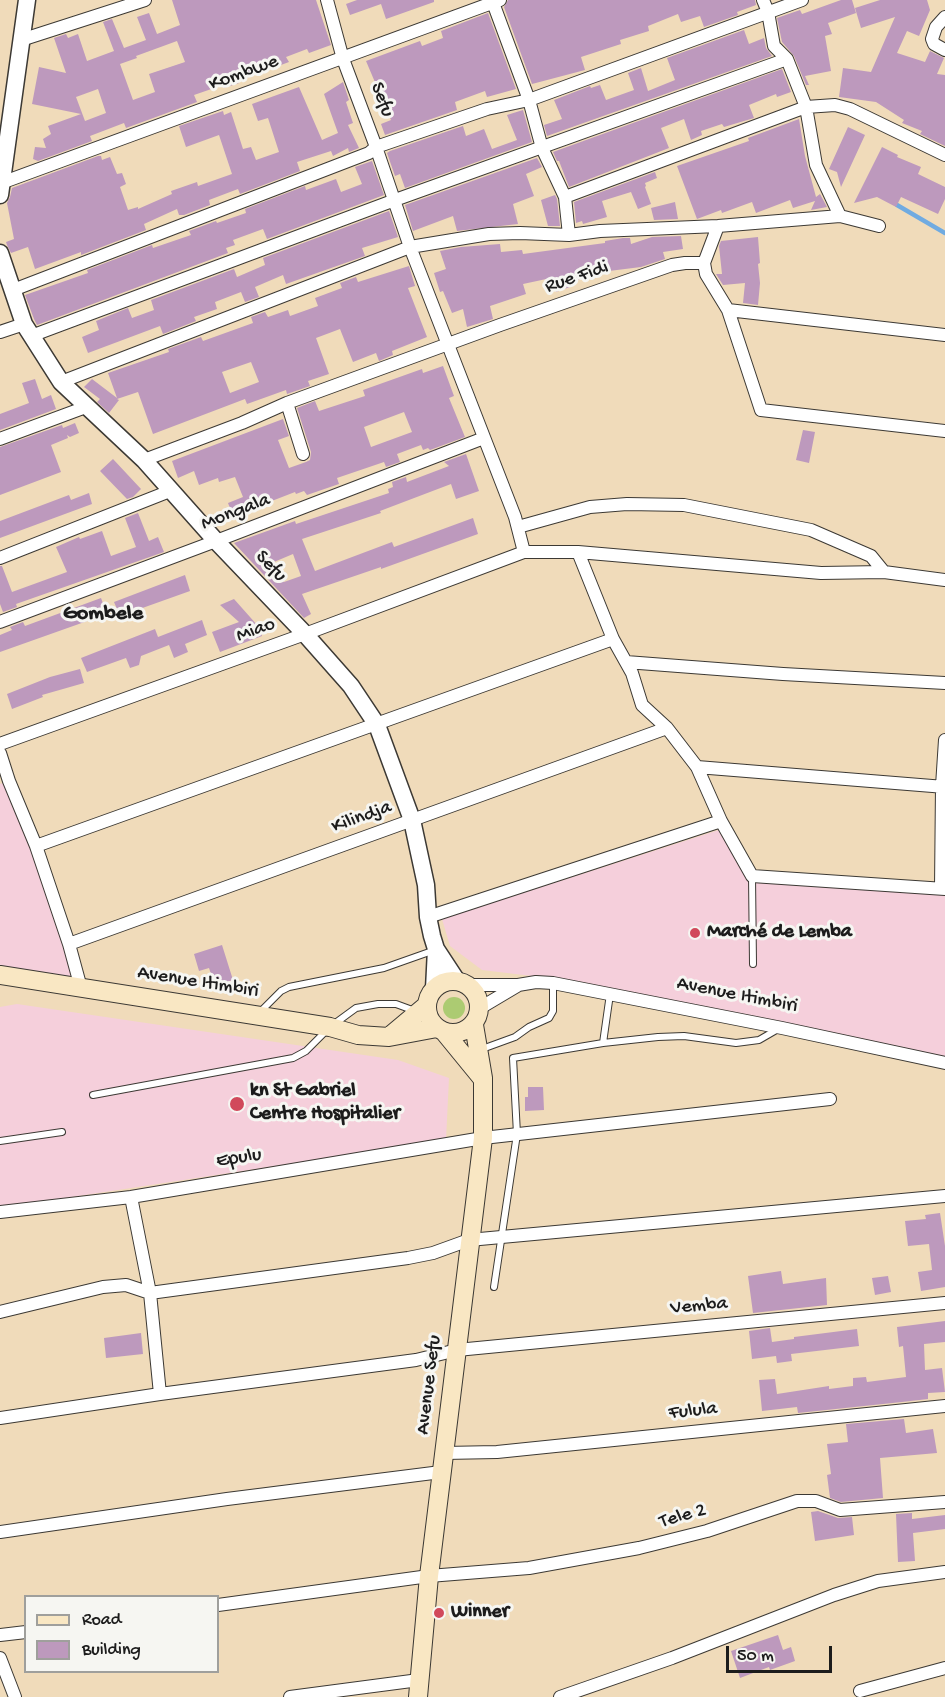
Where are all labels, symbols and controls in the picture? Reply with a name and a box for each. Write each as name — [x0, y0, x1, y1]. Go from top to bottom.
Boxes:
street label: Kombwe — [206, 50, 282, 98]
street label: Sefu — [364, 79, 398, 121]
street label: Rue Fidi — [542, 256, 612, 300]
street label: Mongala — [198, 489, 274, 537]
street label: Sefu — [249, 546, 291, 588]
district label: Gombele — [63, 602, 143, 628]
street label: Miao — [233, 613, 279, 649]
street label: Kilindja — [329, 796, 395, 840]
place label: Marché de Lemba — [707, 921, 852, 945]
marker: Marché de Lemba — [688, 926, 702, 940]
street label: Avenue Itimbiri — [136, 962, 260, 1004]
street label: Avenue Itimbiri — [674, 973, 800, 1019]
place label: kn St Gabriel Centre Hospitalier — [250, 1080, 400, 1127]
marker: kn St Gabriel Centre Hospitalier — [228, 1095, 246, 1113]
street label: Epulu — [215, 1144, 263, 1174]
street label: Vemba — [669, 1293, 729, 1321]
street label: Avenue Sefu — [412, 1334, 448, 1436]
street label: Fulula — [667, 1398, 719, 1426]
street label: Tele 2 — [657, 1499, 709, 1535]
legend — [24, 1595, 219, 1673]
place label: Winner — [451, 1601, 509, 1625]
marker: Winner — [432, 1606, 446, 1620]
text: Road — [82, 1610, 121, 1631]
scale bar — [729, 1634, 836, 1672]
text: Building — [82, 1640, 141, 1661]
text: 50 m — [737, 1646, 774, 1667]

